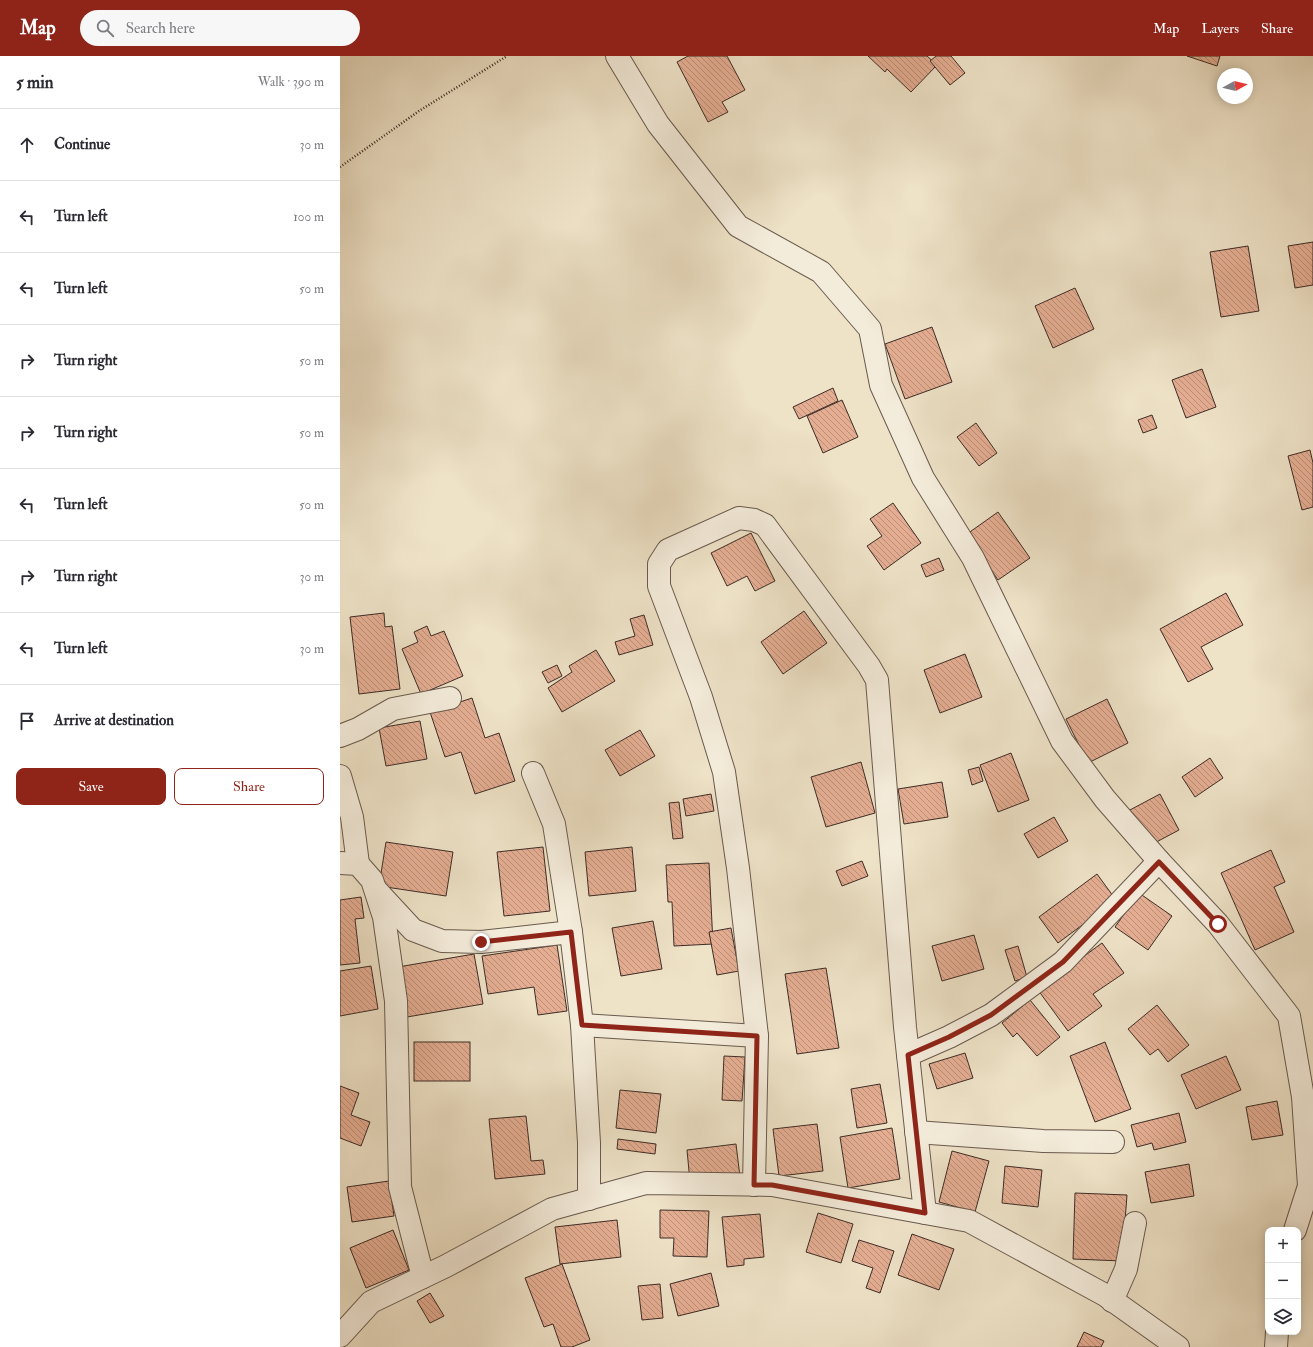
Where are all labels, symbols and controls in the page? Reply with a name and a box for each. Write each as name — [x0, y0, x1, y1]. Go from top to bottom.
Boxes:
search box — [80, 10, 360, 46]
text: Map — [20, 16, 56, 40]
icon: search — [94, 17, 116, 39]
text: Search here — [126, 19, 195, 38]
text: Map — [1153, 20, 1179, 37]
text: Layers — [1201, 20, 1239, 37]
text: Share — [1261, 20, 1293, 37]
north arrow — [1217, 68, 1253, 104]
text: 5 min — [16, 72, 54, 93]
text: Walk · 390 m — [258, 74, 324, 90]
icon: ahead — [16, 134, 38, 156]
text: Continue — [54, 135, 110, 154]
text: 30 m — [300, 137, 324, 153]
icon: left — [16, 206, 38, 228]
text: Turn left — [54, 207, 108, 226]
text: 100 m — [293, 209, 324, 225]
icon: left — [16, 278, 38, 300]
text: Turn left — [54, 279, 108, 298]
text: 50 m — [299, 281, 324, 297]
icon: right — [16, 350, 38, 372]
text: Turn right — [54, 351, 117, 370]
text: 50 m — [299, 353, 324, 369]
icon: right — [16, 422, 38, 444]
text: Turn right — [54, 423, 117, 442]
text: 50 m — [299, 425, 324, 441]
icon: left — [16, 494, 38, 516]
text: Turn left — [54, 495, 108, 514]
text: 50 m — [299, 497, 324, 513]
icon: right — [16, 566, 38, 588]
text: Turn right — [54, 567, 117, 586]
text: 30 m — [300, 569, 324, 585]
icon: left — [16, 638, 38, 660]
text: Turn left — [54, 639, 108, 658]
text: 30 m — [300, 641, 324, 657]
icon: arrive — [16, 710, 38, 732]
text: Arrive at destination — [54, 711, 174, 730]
button: Save — [16, 768, 166, 805]
button: Share — [174, 768, 324, 805]
route start — [1209, 915, 1227, 933]
route end — [472, 933, 490, 951]
map controls — [1265, 1227, 1301, 1335]
button: + — [1265, 1227, 1301, 1263]
button: − — [1265, 1263, 1301, 1299]
button: layers — [1265, 1299, 1301, 1335]

